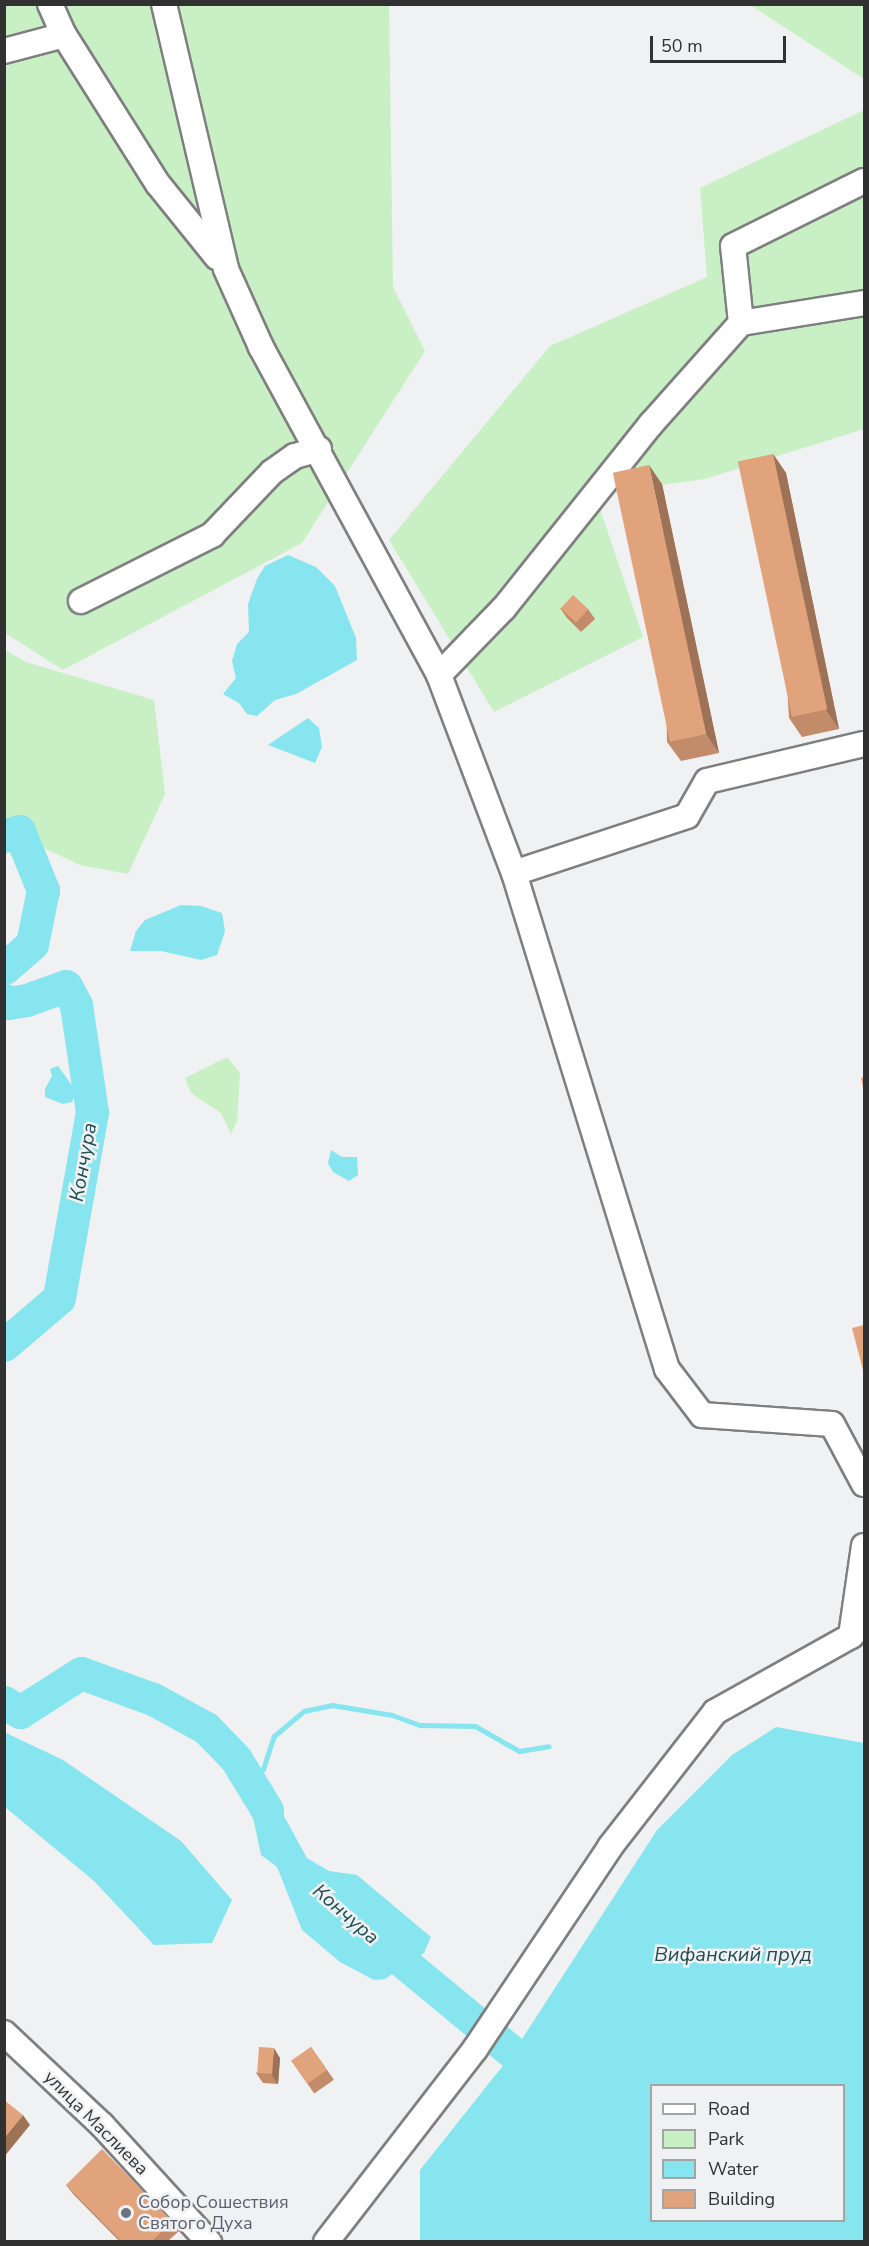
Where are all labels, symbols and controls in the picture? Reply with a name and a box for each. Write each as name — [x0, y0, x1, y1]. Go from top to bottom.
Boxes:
scale bar — [653, 24, 790, 62]
text: 50 m — [661, 34, 703, 58]
water label: Кончура — [64, 1121, 102, 1203]
water label: Кончура — [308, 1879, 384, 1949]
water label: Вифанский пруд — [654, 1942, 812, 1966]
street label: улица Маслиева — [39, 2066, 153, 2180]
legend — [650, 2084, 845, 2222]
text: Road — [708, 2097, 750, 2121]
text: Park — [708, 2127, 744, 2151]
text: Water — [708, 2157, 759, 2181]
text: Building — [708, 2187, 775, 2211]
place label: Собор Сошествия Святого Духа — [138, 2192, 289, 2234]
marker: Собор Сошествия Святого Духа — [119, 2206, 133, 2220]

